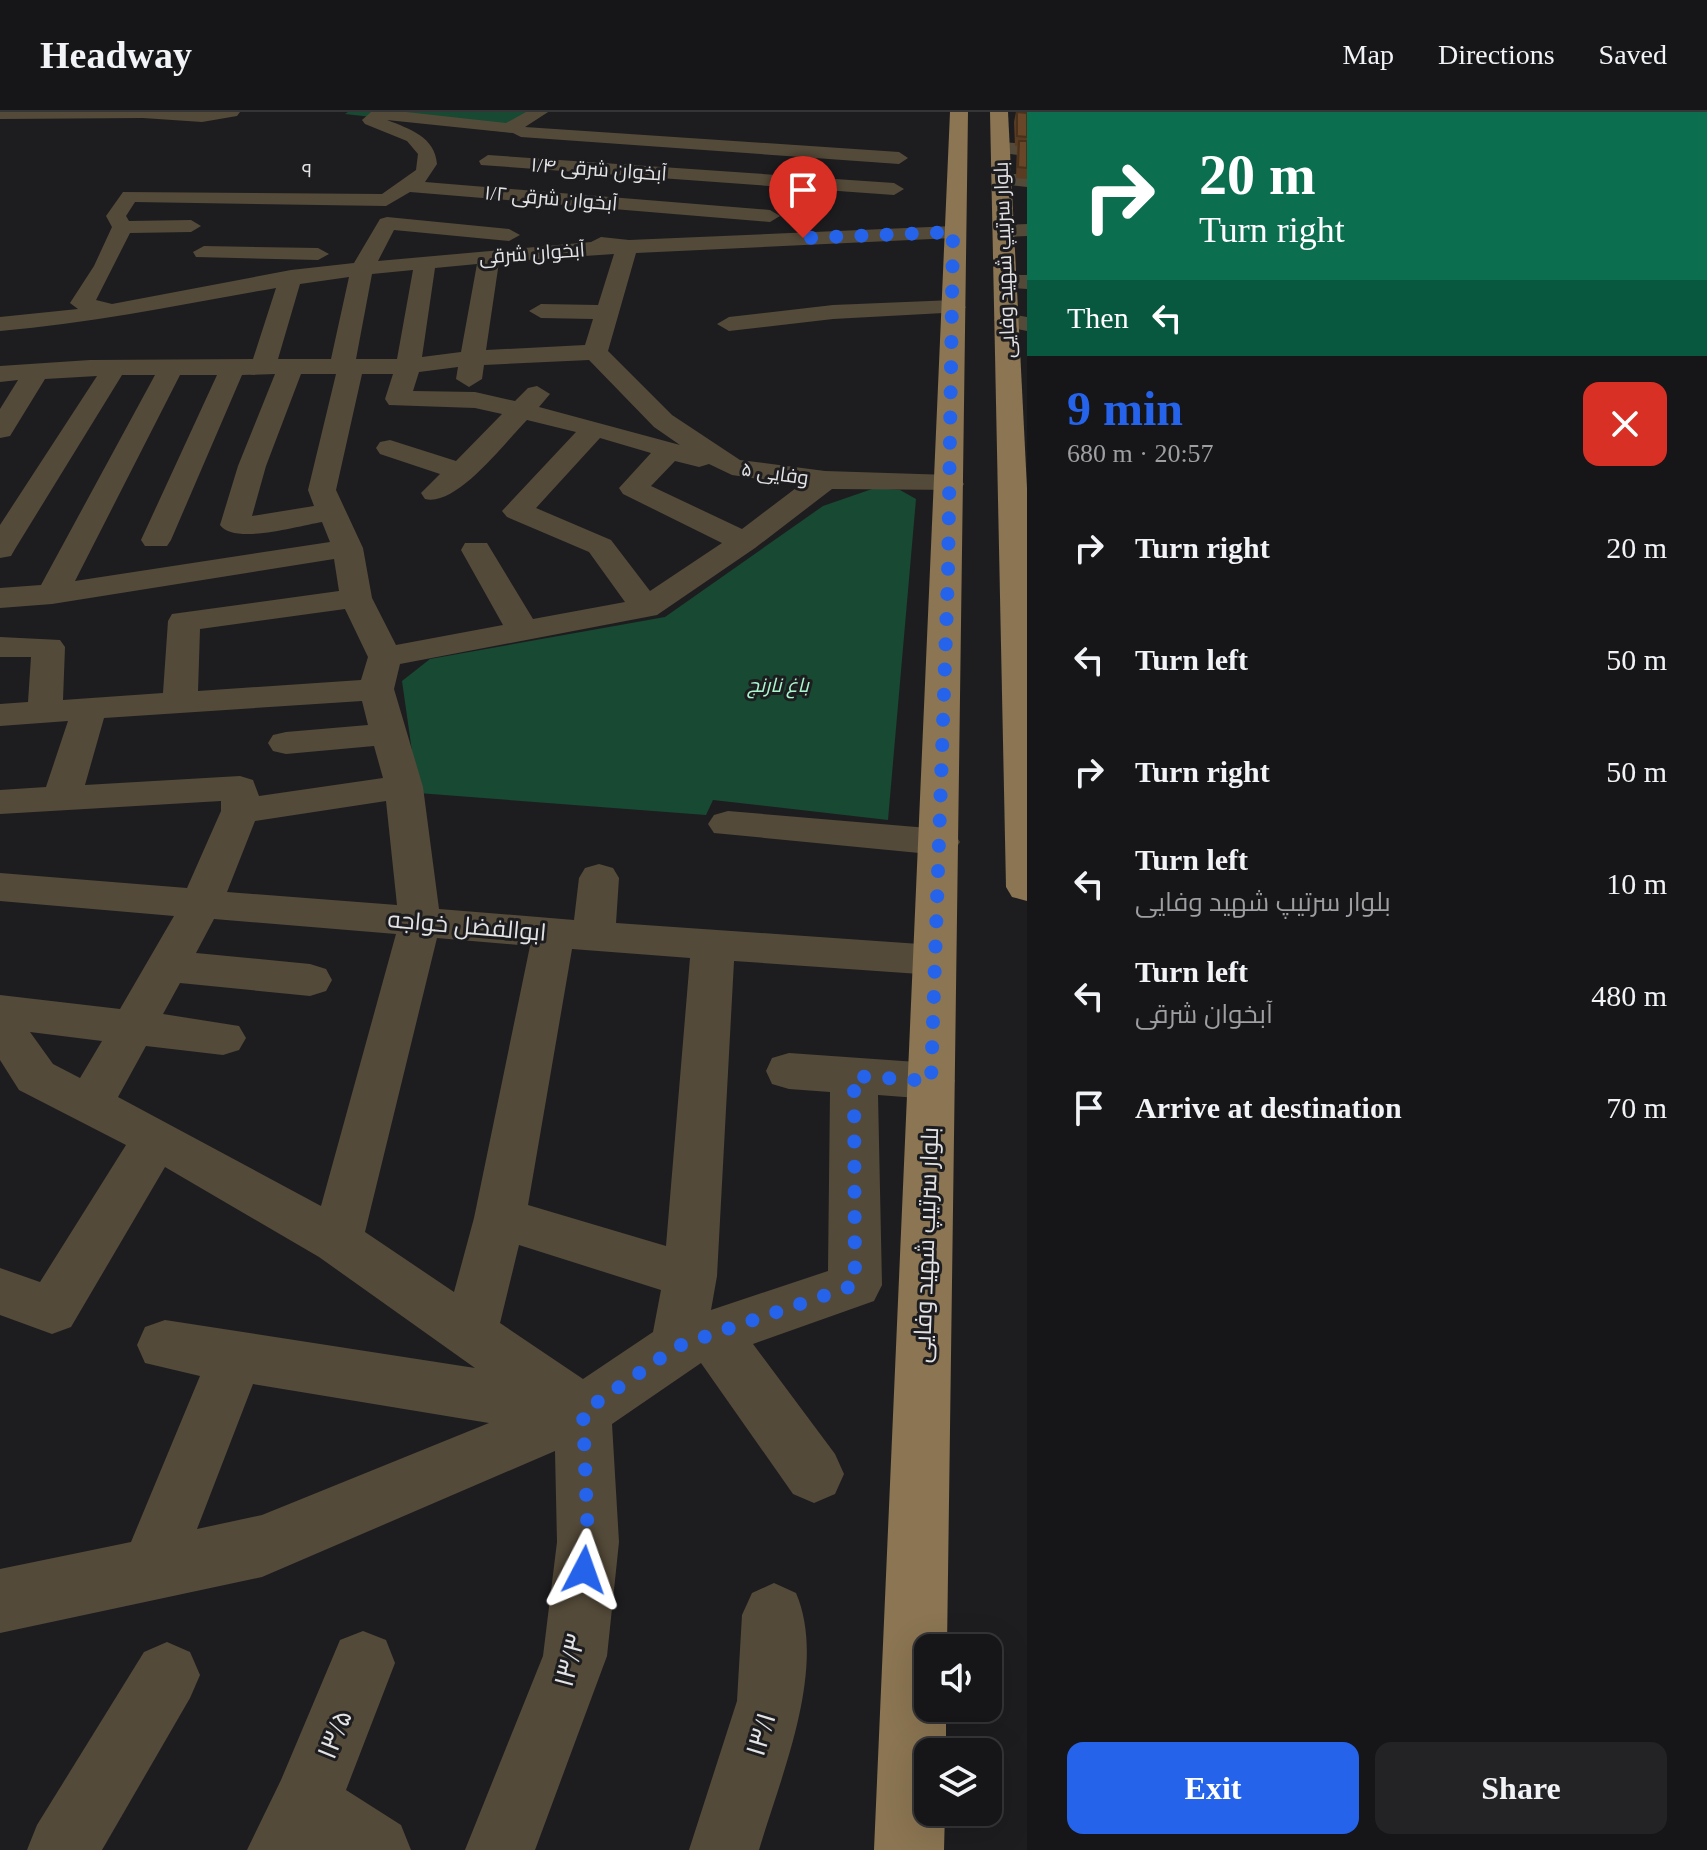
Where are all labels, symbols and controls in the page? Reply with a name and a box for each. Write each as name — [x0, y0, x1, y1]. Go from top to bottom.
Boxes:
text: Headway — [40, 34, 192, 76]
text: Map — [1343, 39, 1394, 70]
text: Directions — [1438, 39, 1555, 70]
text: Saved — [1599, 39, 1667, 70]
icon: right — [1067, 144, 1171, 248]
text: 20 m — [1199, 144, 1316, 206]
street label: آبخوان شرقی ۱/۴ — [530, 153, 668, 187]
pin — [769, 156, 837, 238]
street label: ۹ — [302, 159, 312, 181]
street label: بلوار سرتیپ شهید وفایی — [990, 161, 1020, 359]
icon: arrive — [781, 168, 825, 212]
street label: آبخوان شرقی ۱/۲ — [483, 181, 619, 217]
text: Turn right — [1199, 210, 1345, 250]
street label: آبخوان شرقی — [478, 238, 586, 270]
icon: left — [1145, 296, 1189, 340]
text: Then — [1067, 301, 1129, 334]
text: 9 min — [1067, 382, 1183, 435]
button: close — [1583, 382, 1667, 466]
text: 680 m · 20:57 — [1067, 439, 1214, 468]
street label: وفایی ۵ — [740, 457, 810, 491]
icon: right — [1067, 526, 1111, 570]
text: Turn right — [1135, 531, 1270, 564]
text: 20 m — [1606, 531, 1667, 564]
icon: left — [1067, 638, 1111, 682]
text: Turn left — [1135, 643, 1248, 676]
text: 50 m — [1606, 643, 1667, 676]
park label: باغ نارنج — [746, 674, 810, 699]
icon: right — [1067, 750, 1111, 794]
text: Turn right — [1135, 755, 1270, 788]
text: 50 m — [1606, 755, 1667, 788]
text: Turn left — [1135, 843, 1248, 876]
icon: left — [1067, 862, 1111, 906]
text: 10 m — [1606, 867, 1667, 900]
text: بلوار سرتیپ شهید وفایی — [1135, 888, 1391, 917]
street label: ابوالفضل خواجه — [386, 906, 547, 947]
text: Turn left — [1135, 955, 1248, 988]
icon: left — [1067, 974, 1111, 1018]
text: 480 m — [1591, 979, 1667, 1012]
text: آبخوان شرقی — [1135, 1000, 1273, 1029]
icon: arrive — [1067, 1086, 1111, 1130]
text: Arrive at destination — [1135, 1091, 1402, 1124]
text: 70 m — [1606, 1091, 1667, 1124]
street label: بلوار سرتیپ شهید وفایی — [909, 1127, 946, 1364]
position arrow — [542, 1528, 626, 1612]
street label: ۱۳/۳ — [547, 1630, 591, 1690]
map controls — [914, 1634, 1002, 1826]
button: sound — [914, 1634, 1002, 1722]
street label: ۱۳/۵ — [311, 1705, 358, 1763]
street label: ۱۳/۱ — [739, 1709, 782, 1760]
button: layers — [914, 1738, 1002, 1826]
button: Exit — [1067, 1742, 1359, 1834]
button: Share — [1375, 1742, 1667, 1834]

